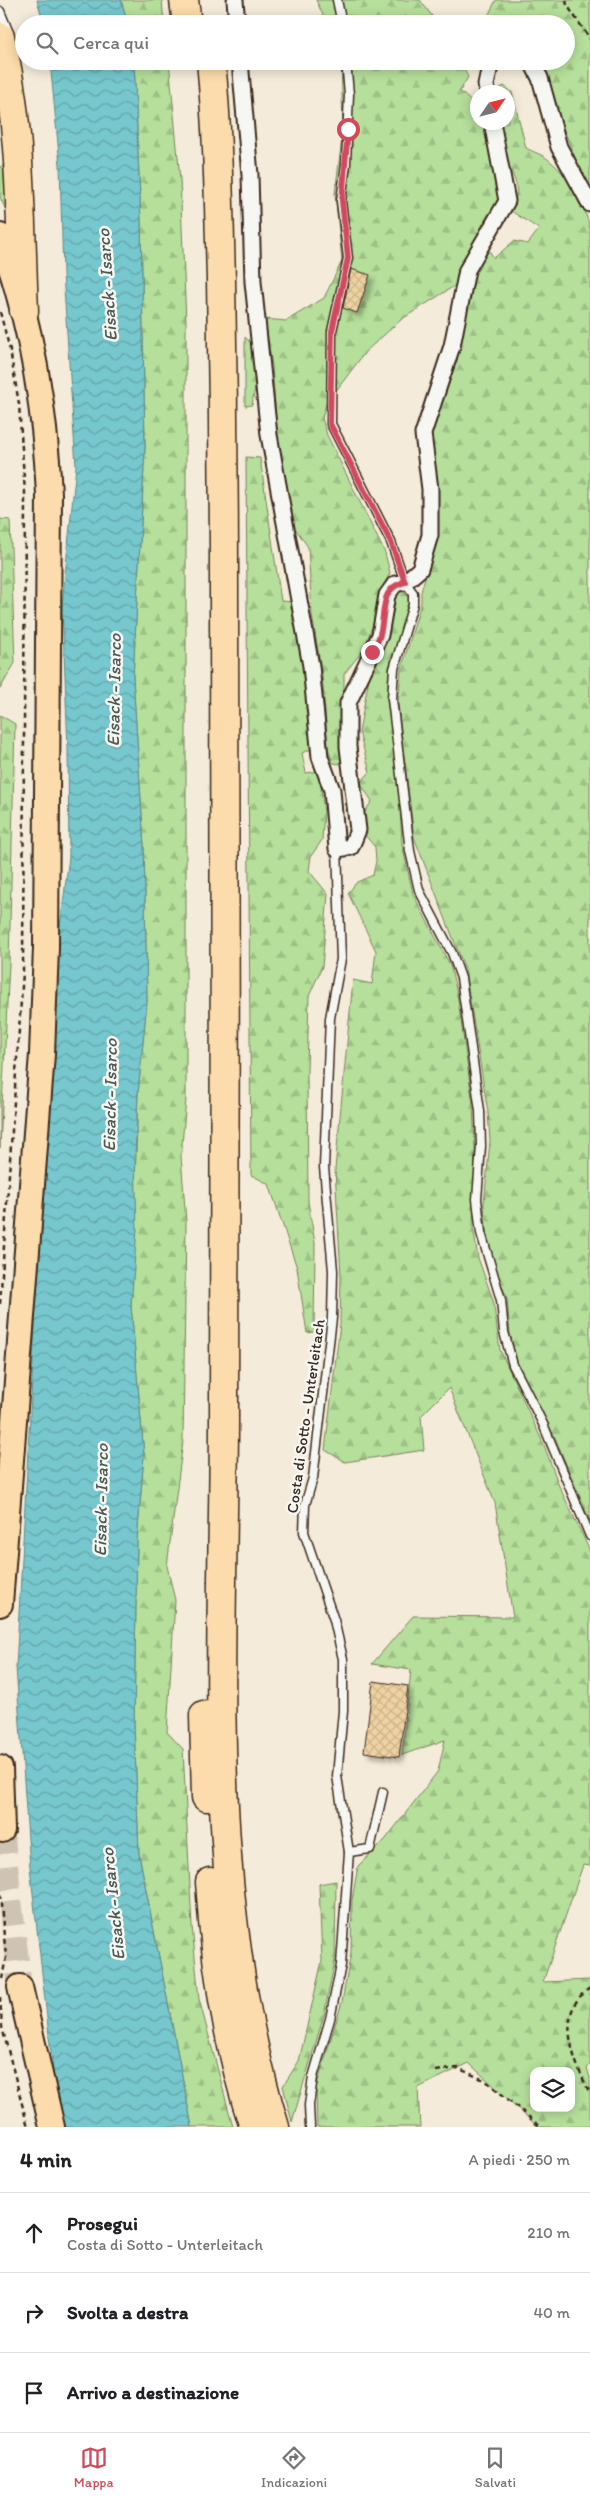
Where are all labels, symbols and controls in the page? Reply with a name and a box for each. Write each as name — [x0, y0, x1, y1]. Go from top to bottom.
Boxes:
search box — [15, 15, 575, 70]
icon: search — [33, 29, 61, 57]
text: Cerca qui — [73, 31, 149, 54]
north arrow — [470, 85, 515, 130]
route start — [337, 118, 360, 141]
water label: Eisack - Isarco — [92, 227, 122, 342]
water label: Eisack - Isarco — [102, 633, 126, 747]
route end — [361, 641, 384, 664]
water label: Eisack - Isarco — [98, 1038, 122, 1152]
street label: Costa di Sotto - Unterleitach — [282, 1317, 329, 1514]
water label: Eisack - Isarco — [89, 1443, 113, 1557]
water label: Eisack - Isarco — [96, 1846, 130, 1961]
map controls — [530, 2067, 575, 2112]
button: layers — [530, 2067, 575, 2112]
text: 4 min — [20, 2147, 72, 2172]
text: A piedi · 250 m — [469, 2150, 570, 2169]
text: Prosegui — [67, 2212, 138, 2235]
icon: ahead — [20, 2219, 48, 2247]
text: 210 m — [527, 2223, 570, 2242]
text: Costa di Sotto - Unterleitach — [67, 2235, 263, 2254]
icon: right — [20, 2299, 48, 2327]
text: Svolta a destra — [67, 2301, 188, 2324]
text: 40 m — [533, 2303, 570, 2322]
icon: arrive — [20, 2379, 48, 2407]
text: Arrivo a destinazione — [67, 2381, 239, 2404]
tab: Mappa — [74, 2444, 113, 2491]
tab: Indicazioni — [261, 2444, 327, 2491]
tab: Salvati — [475, 2444, 516, 2491]

